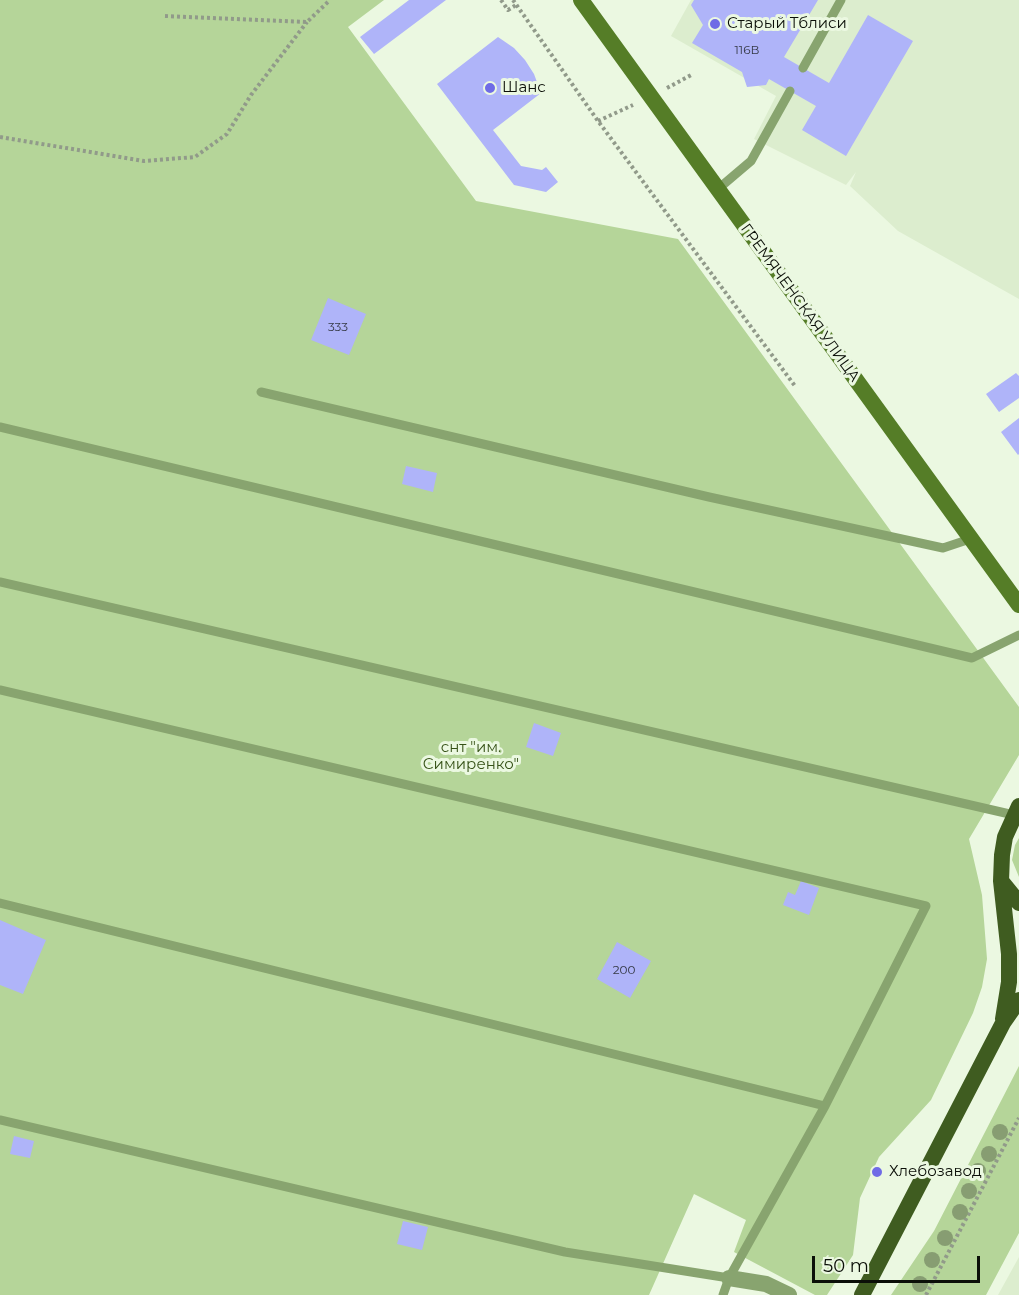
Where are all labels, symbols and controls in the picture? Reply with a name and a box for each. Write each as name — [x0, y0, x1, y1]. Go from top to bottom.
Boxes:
place label: Старый Тблиси — [727, 15, 847, 33]
marker: Старый Тблиси — [708, 17, 722, 31]
house number: 116В — [735, 43, 759, 57]
place label: Шанс — [502, 79, 546, 97]
marker: Шанс — [483, 81, 497, 95]
street label: ГРЕМЯЧЕНСКАЯ УЛИЦА — [737, 220, 863, 386]
house number: 333 — [328, 320, 348, 334]
park label: снт "им. Симиренко" — [423, 739, 519, 774]
house number: 200 — [613, 963, 635, 977]
place label: Хлебозавод — [889, 1163, 982, 1181]
marker: Хлебозавод — [870, 1165, 884, 1179]
scale bar — [815, 1244, 983, 1282]
text: 50 m — [823, 1255, 869, 1277]

